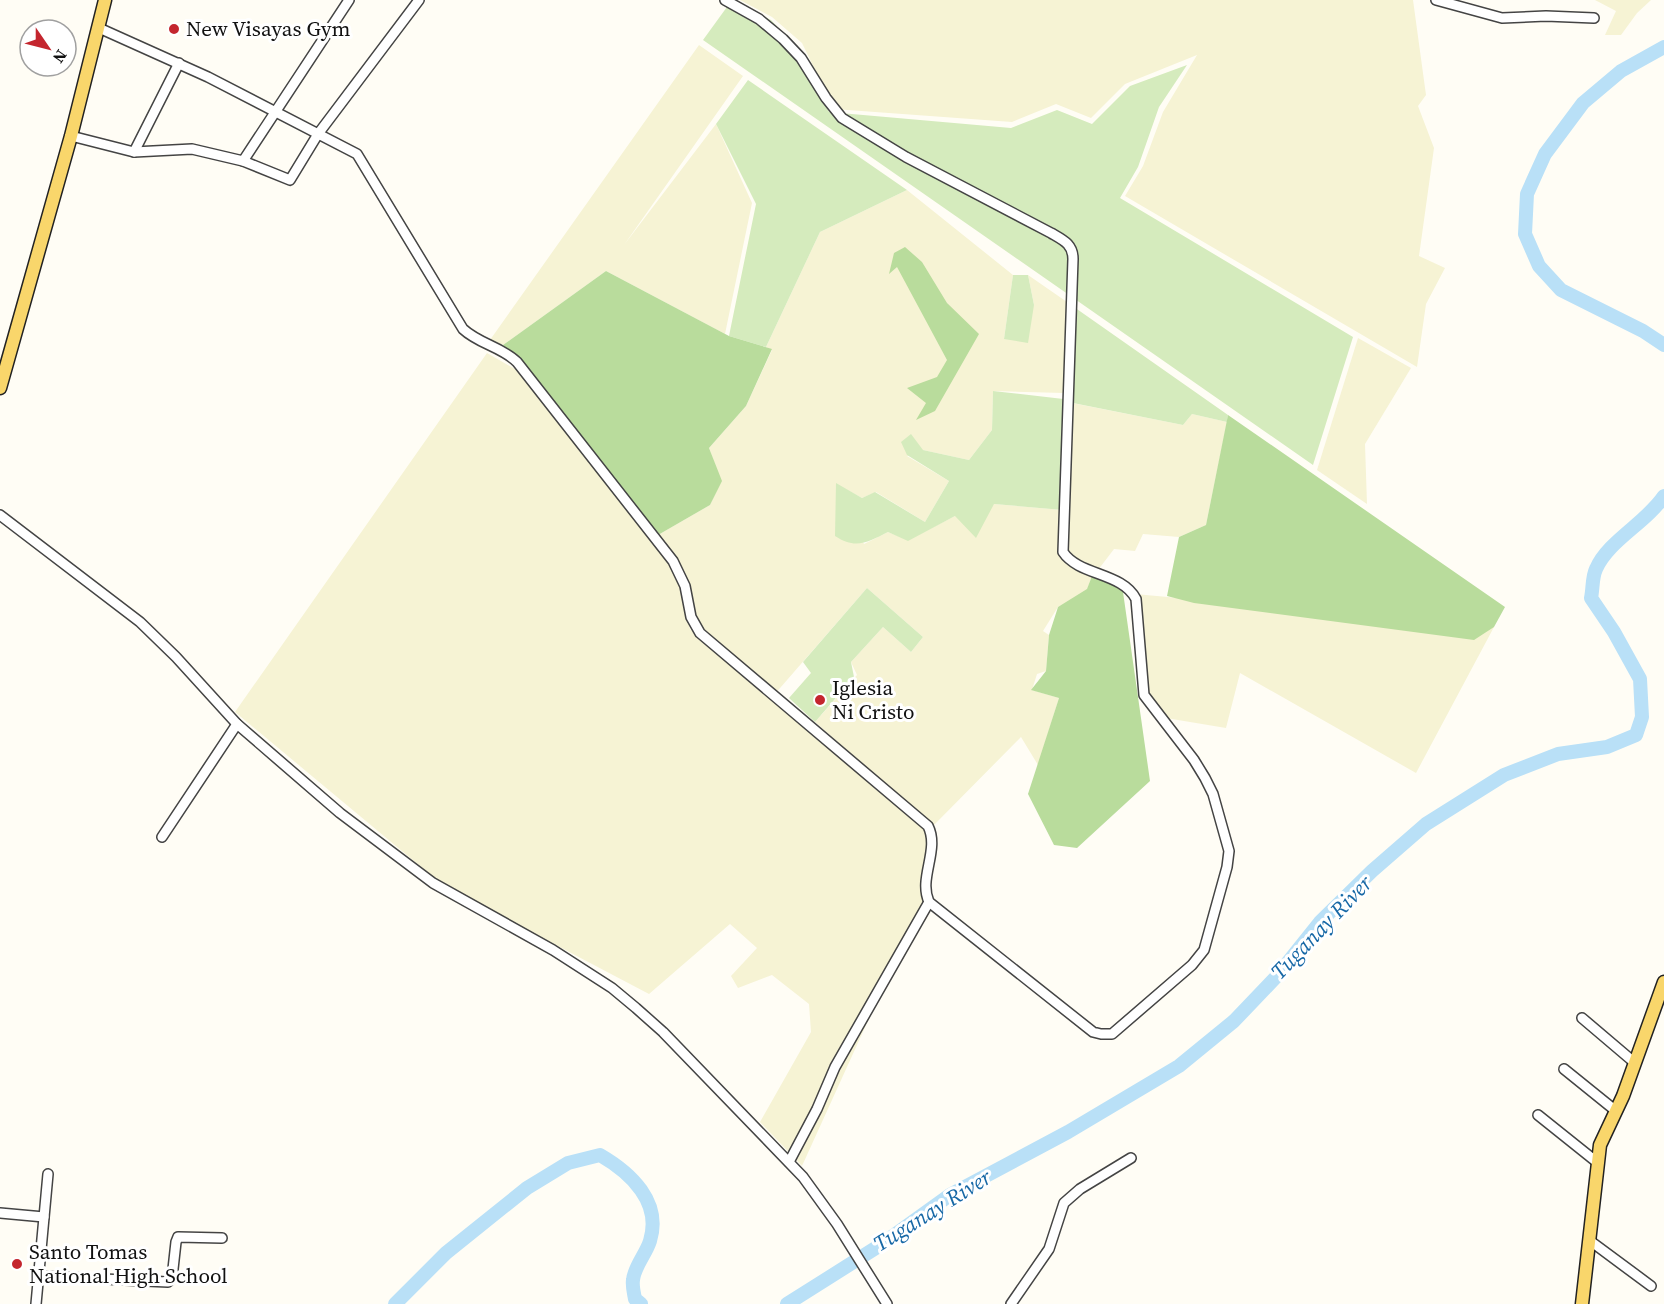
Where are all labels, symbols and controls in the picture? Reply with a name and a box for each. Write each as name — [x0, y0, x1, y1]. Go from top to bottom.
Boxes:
place label: New Visayas Gym — [186, 14, 351, 43]
north arrow — [18, 18, 78, 78]
marker: New Visayas Gym — [167, 22, 181, 36]
text: N — [48, 46, 73, 68]
place label: Iglesia Ni Cristo — [832, 673, 914, 726]
marker: Iglesia Ni Cristo — [813, 693, 827, 707]
water label: Tuganay River — [1264, 868, 1379, 986]
water label: Tuganay River — [867, 1161, 998, 1258]
place label: Santo Tomas National High School — [29, 1237, 228, 1290]
marker: Santo Tomas National High School — [10, 1257, 24, 1271]

